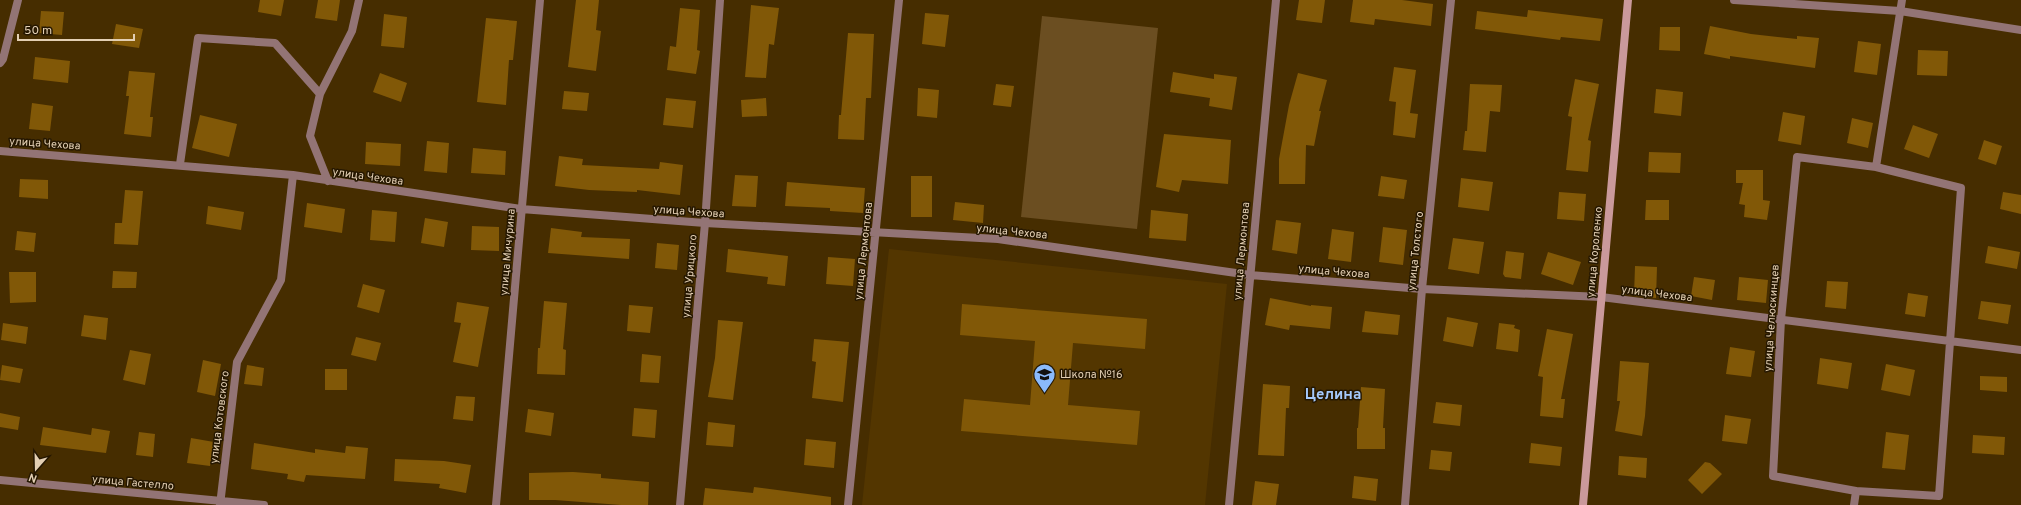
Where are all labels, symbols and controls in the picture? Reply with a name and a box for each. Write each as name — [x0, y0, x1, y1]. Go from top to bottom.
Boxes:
scale bar — [18, 16, 134, 42]
text: 50 m — [24, 23, 52, 39]
street label: улица Чехова — [9, 135, 81, 153]
street label: улица Чехова — [332, 165, 404, 189]
street label: улица Лермонтова — [852, 201, 876, 301]
street label: улица Лермонтова — [1231, 201, 1253, 301]
street label: улица Чехова — [653, 203, 725, 221]
street label: улица Короленко — [1584, 206, 1606, 298]
street label: улица Мичурина — [497, 208, 519, 296]
street label: улица Толстого — [1405, 211, 1427, 292]
street label: улица Чехова — [976, 221, 1048, 243]
street label: улица Урицкого — [679, 234, 701, 319]
street label: улица Чехова — [1298, 262, 1370, 282]
street label: улица Челюскинцев — [1761, 264, 1783, 372]
street label: улица Чехова — [1621, 283, 1693, 305]
school or university icon: Школа №16 — [1032, 361, 1058, 394]
place label: Школа №16 — [1060, 368, 1123, 382]
street label: улица Котовского — [207, 370, 233, 464]
district label: Целина — [1305, 386, 1361, 405]
north arrow — [16, 449, 56, 489]
text: N — [27, 470, 39, 485]
street label: улица Гастелло — [91, 472, 174, 494]

